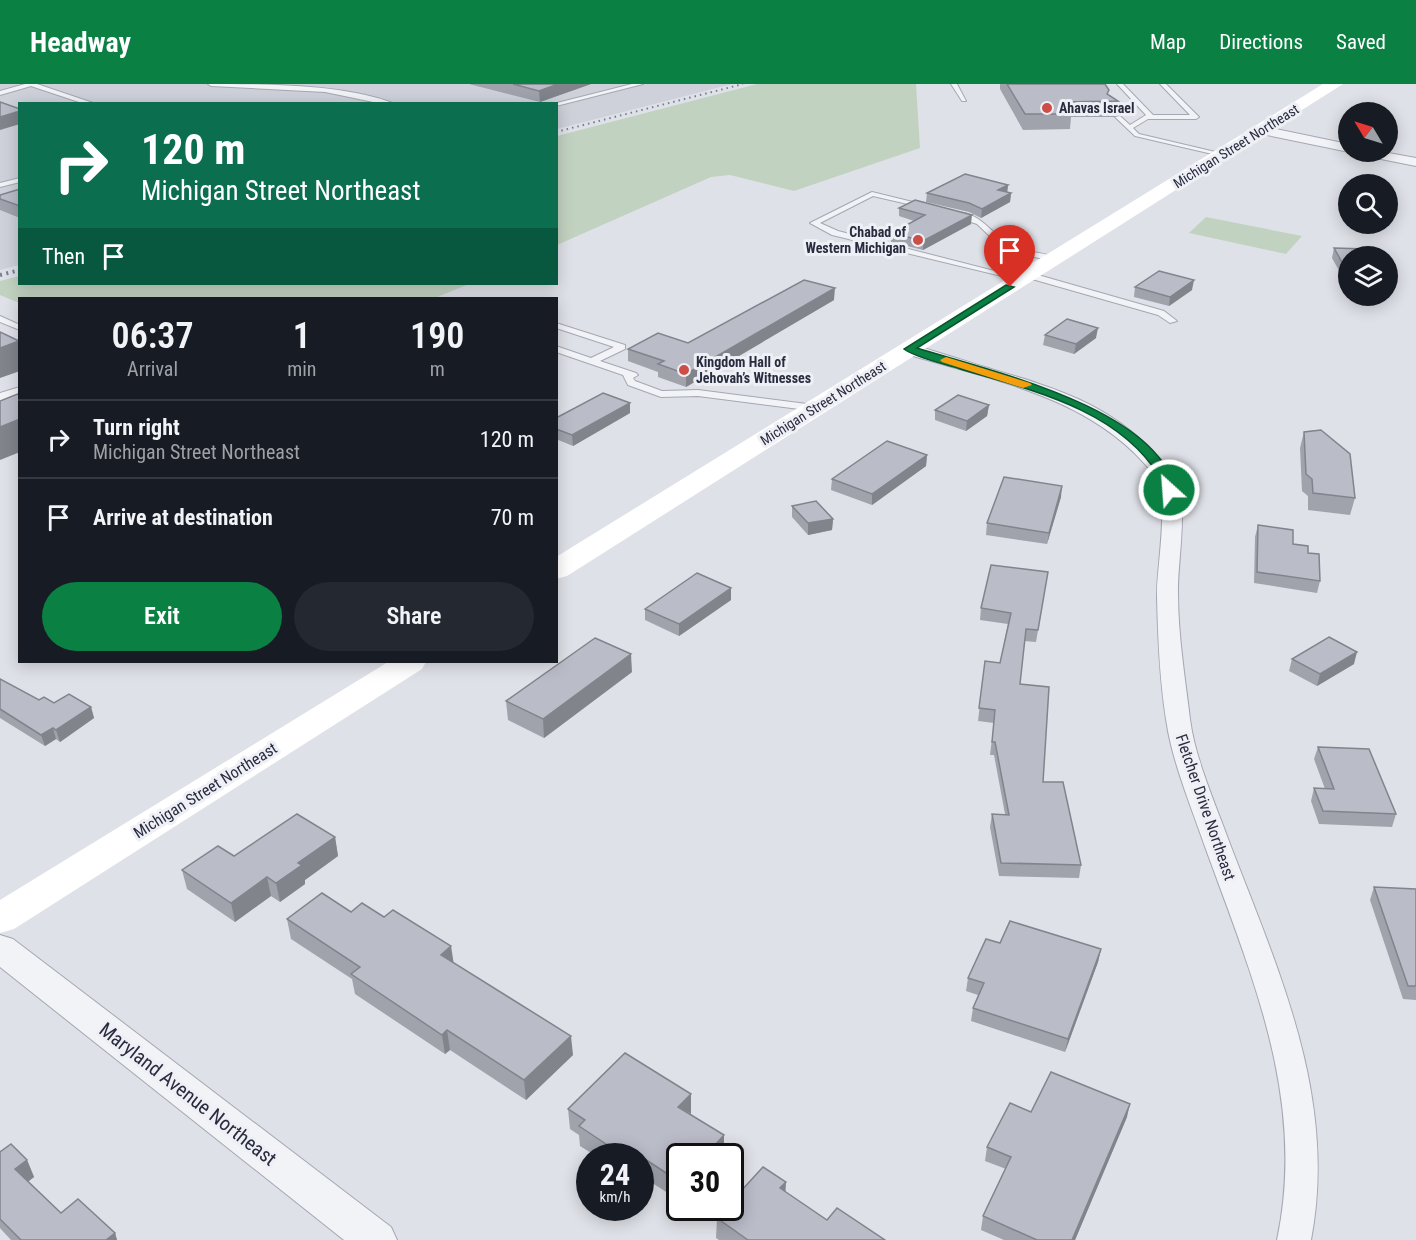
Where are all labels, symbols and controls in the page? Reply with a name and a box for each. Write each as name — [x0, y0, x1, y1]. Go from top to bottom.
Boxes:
text: Headway — [30, 26, 131, 59]
text: Map — [1150, 30, 1186, 54]
text: Directions — [1219, 30, 1303, 54]
text: Saved — [1336, 30, 1386, 54]
place label: Ahavas Israel — [1059, 100, 1135, 116]
marker: Ahavas Israel — [1040, 101, 1054, 115]
street label: Michigan Street Northeast — [1170, 101, 1302, 191]
north arrow — [1338, 102, 1398, 162]
map controls — [1338, 102, 1398, 306]
text: 120 m — [141, 125, 246, 174]
icon: right — [42, 126, 120, 204]
button: search — [1338, 174, 1398, 234]
text: Michigan Street Northeast — [141, 175, 420, 207]
place label: Chabad of Western Michigan — [805, 224, 906, 256]
pin — [984, 225, 1035, 287]
marker: Chabad of Western Michigan — [911, 233, 925, 247]
icon: arrive — [993, 234, 1026, 267]
icon: arrive — [97, 240, 130, 273]
text: Then — [42, 244, 85, 269]
button: layers — [1338, 246, 1398, 306]
text: 06:37 — [112, 315, 194, 357]
text: 1 — [293, 315, 311, 357]
text: 190 — [410, 315, 464, 357]
place label: Kingdom Hall of Jehovah’s Witnesses — [696, 354, 811, 386]
text: Arrival — [127, 357, 178, 381]
text: min — [287, 357, 316, 381]
text: m — [430, 357, 445, 381]
street label: Michigan Street Northeast — [757, 358, 889, 448]
marker: Kingdom Hall of Jehovah’s Witnesses — [677, 363, 691, 377]
text: Turn right — [93, 415, 180, 440]
icon: right — [42, 423, 75, 456]
text: 120 m — [480, 427, 534, 452]
text: Michigan Street Northeast — [93, 440, 300, 464]
position arrow — [1137, 458, 1201, 522]
icon: arrive — [42, 501, 75, 534]
text: Arrive at destination — [93, 505, 273, 530]
text: 70 m — [491, 505, 534, 530]
button: Exit — [42, 582, 282, 651]
button: Share — [294, 582, 534, 651]
street label: Fletcher Drive Northeast — [1172, 732, 1240, 883]
street label: Michigan Street Northeast — [130, 738, 281, 842]
street label: Maryland Avenue Northeast — [95, 1017, 282, 1171]
speed limit sign: 30 — [666, 1143, 744, 1221]
text: 24 — [600, 1157, 630, 1192]
text: km/h — [600, 1188, 630, 1206]

